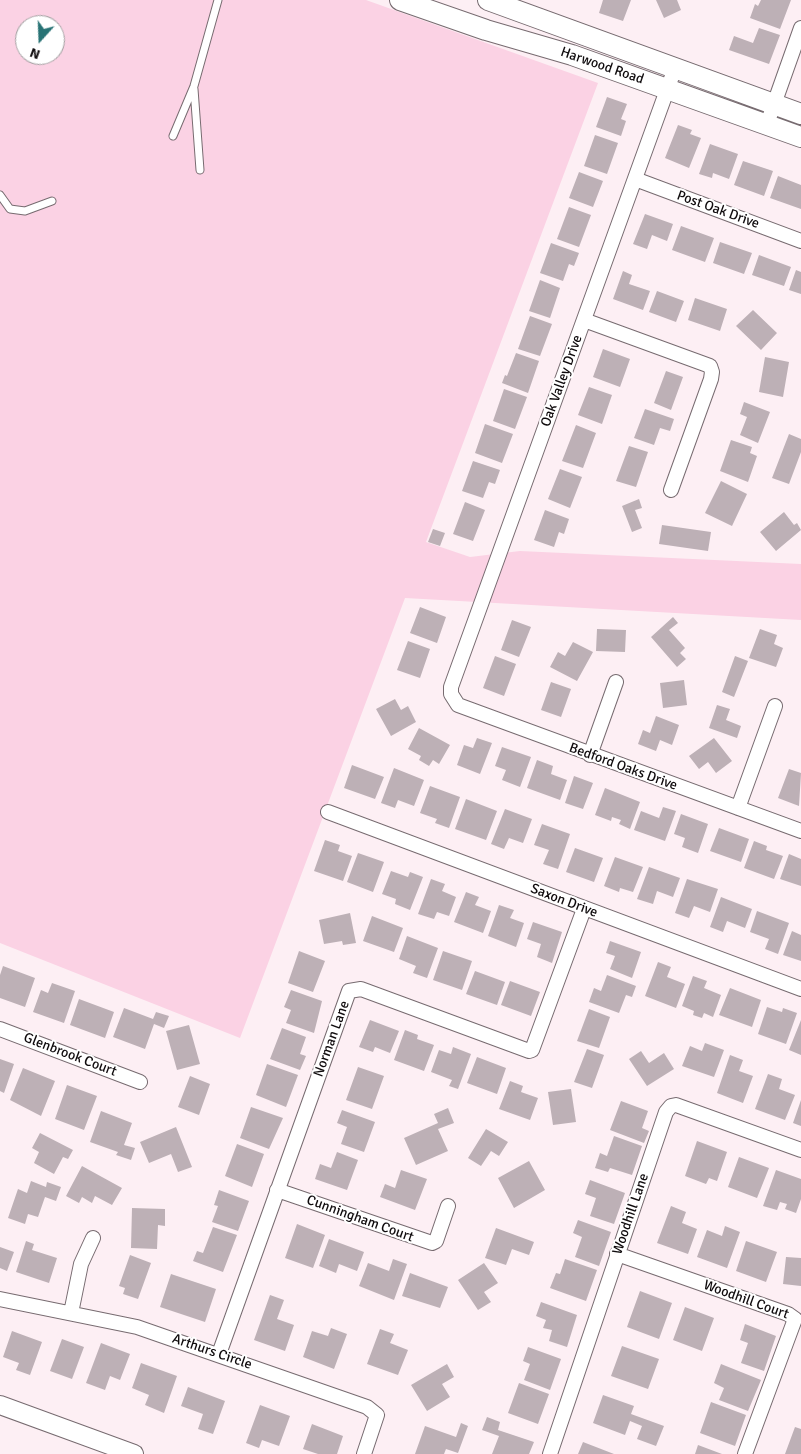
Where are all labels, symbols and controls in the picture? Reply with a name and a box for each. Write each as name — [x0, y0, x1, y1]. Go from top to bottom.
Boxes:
north arrow — [15, 15, 65, 65]
text: N — [28, 44, 43, 63]
street label: Harwood Road — [558, 44, 646, 88]
street label: Post Oak Drive — [674, 187, 762, 233]
street label: Oak Valley Drive — [538, 333, 586, 429]
street label: Bedford Oaks Drive — [567, 740, 679, 794]
street label: Saxon Drive — [528, 881, 600, 921]
street label: Norman Lane — [310, 999, 354, 1079]
street label: Glenbrook Court — [21, 1030, 119, 1080]
street label: Woodhill Lane — [609, 1171, 653, 1257]
street label: Cunningham Court — [304, 1192, 416, 1246]
street label: Woodhill Court — [701, 1277, 791, 1323]
street label: Arthurs Circle — [170, 1331, 254, 1373]

